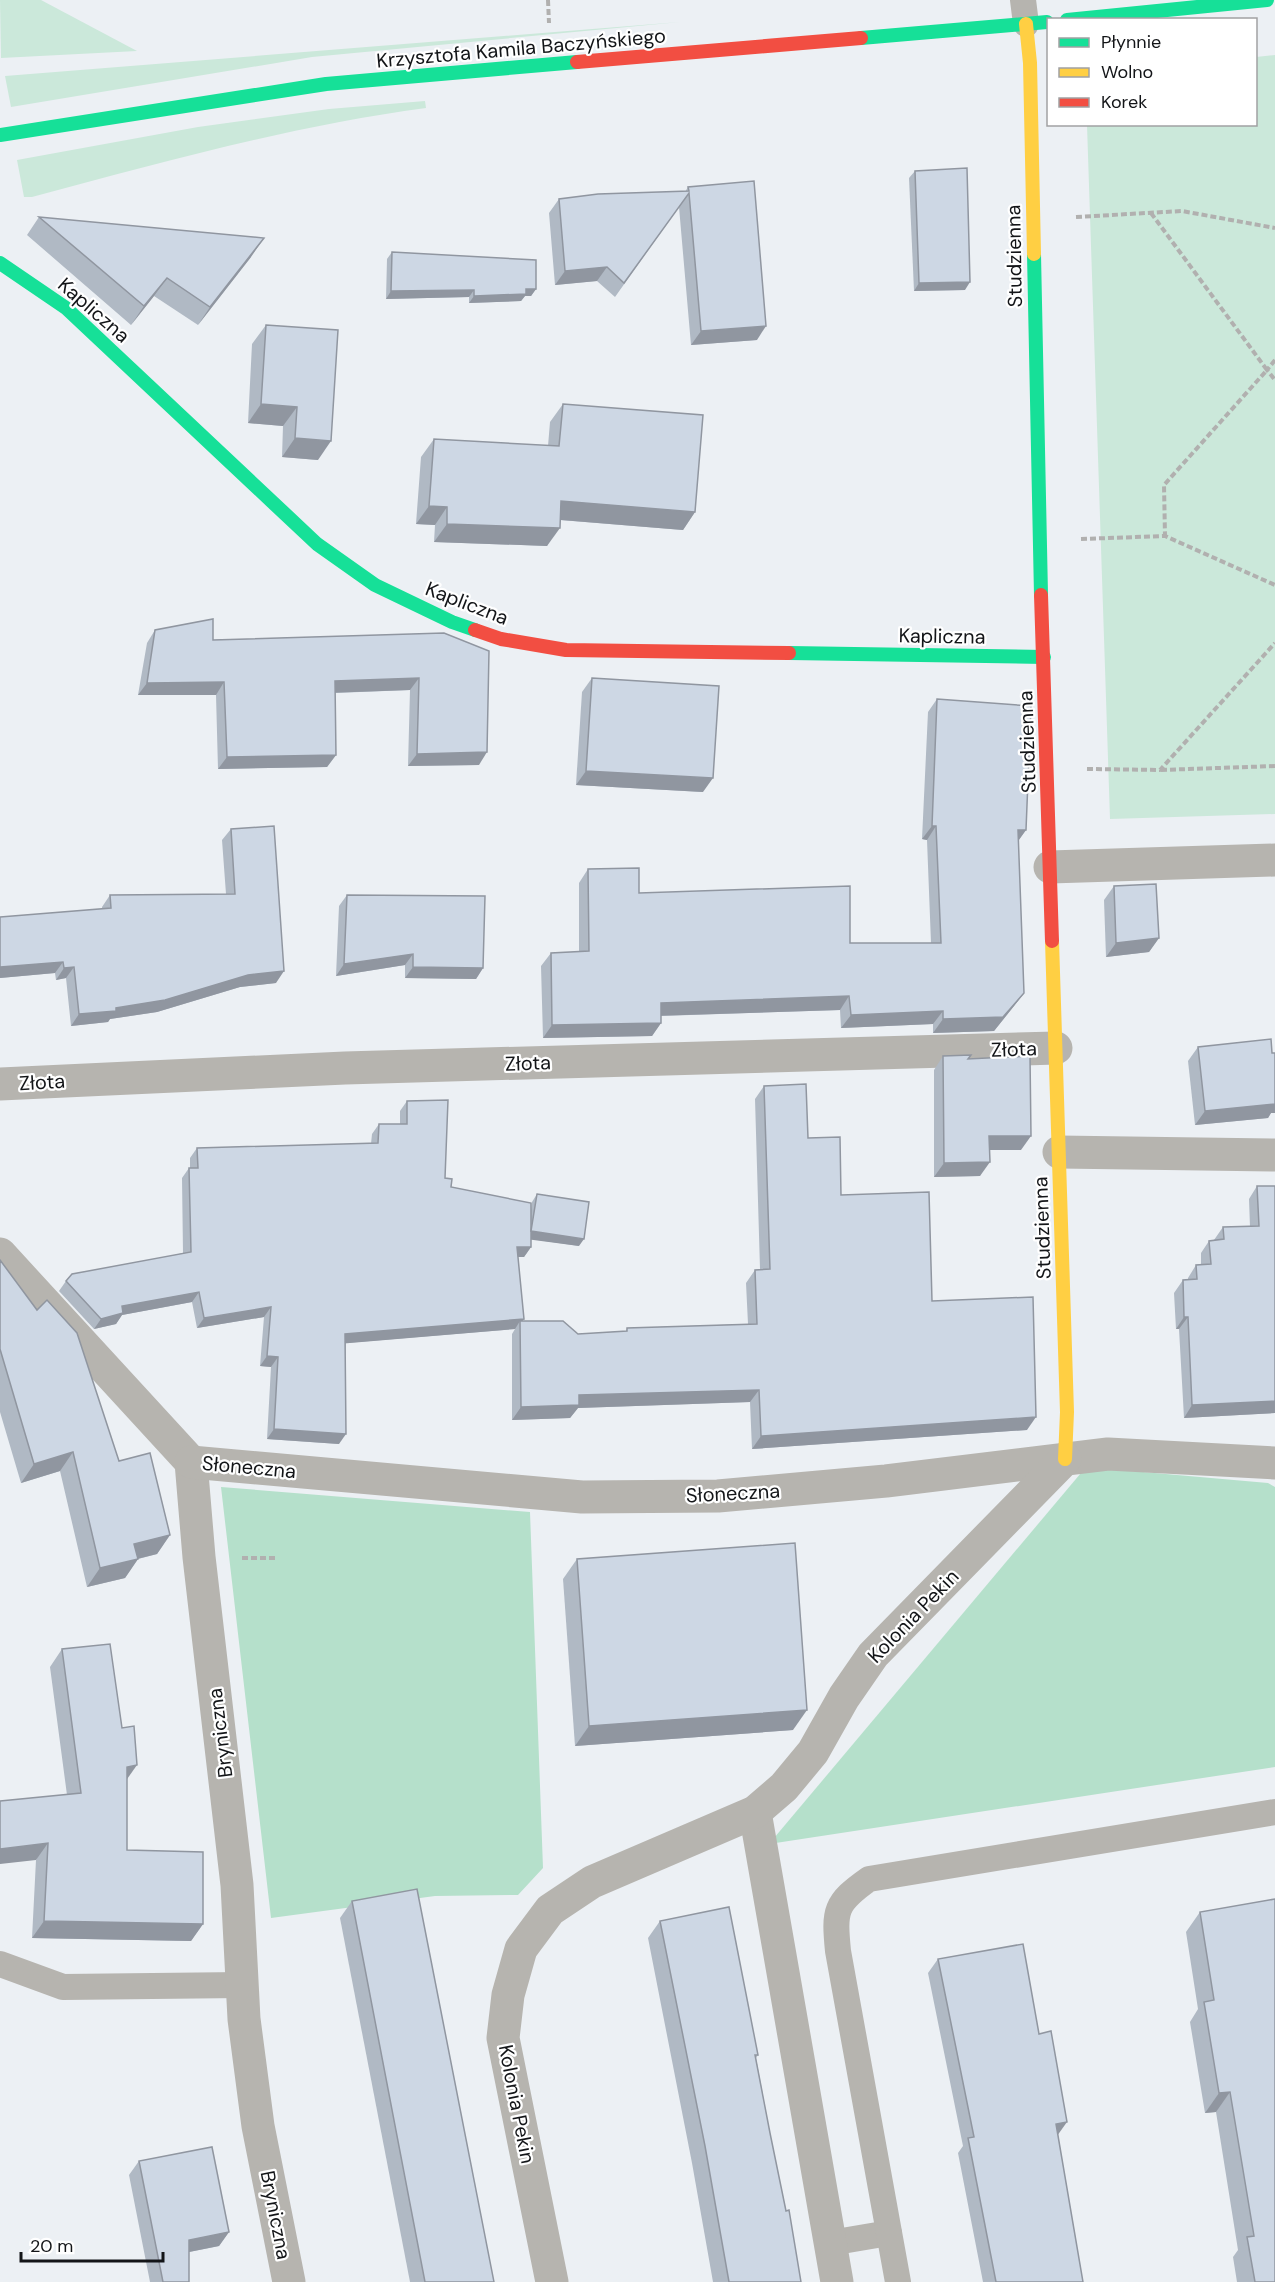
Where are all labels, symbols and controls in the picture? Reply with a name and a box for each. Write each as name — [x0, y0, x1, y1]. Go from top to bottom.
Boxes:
legend — [1047, 18, 1257, 126]
street label: Krzysztofa Kamila Baczyńskiego — [375, 22, 667, 74]
text: Płynnie — [1101, 30, 1161, 54]
text: Wolno — [1101, 60, 1153, 84]
text: Korek — [1101, 90, 1147, 114]
street label: Studzienna — [1000, 204, 1028, 308]
street label: Kapliczna — [53, 272, 135, 348]
street label: Kapliczna — [422, 575, 512, 631]
street label: Kapliczna — [898, 622, 986, 650]
street label: Studzienna — [1012, 690, 1042, 794]
street label: Złota — [991, 1035, 1037, 1063]
street label: Złota — [505, 1049, 551, 1077]
street label: Złota — [18, 1068, 66, 1096]
street label: Studzienna — [1027, 1176, 1057, 1280]
street label: Słoneczna — [201, 1450, 297, 1484]
street label: Słoneczna — [685, 1478, 781, 1508]
street label: Kolonia Pekin — [862, 1564, 964, 1668]
street label: Bryniczna — [202, 1687, 238, 1779]
street label: Kolonia Pekin — [493, 2042, 541, 2166]
street label: Bryniczna — [255, 2168, 297, 2262]
scale bar — [21, 2225, 164, 2263]
text: 20 m — [30, 2234, 73, 2258]

